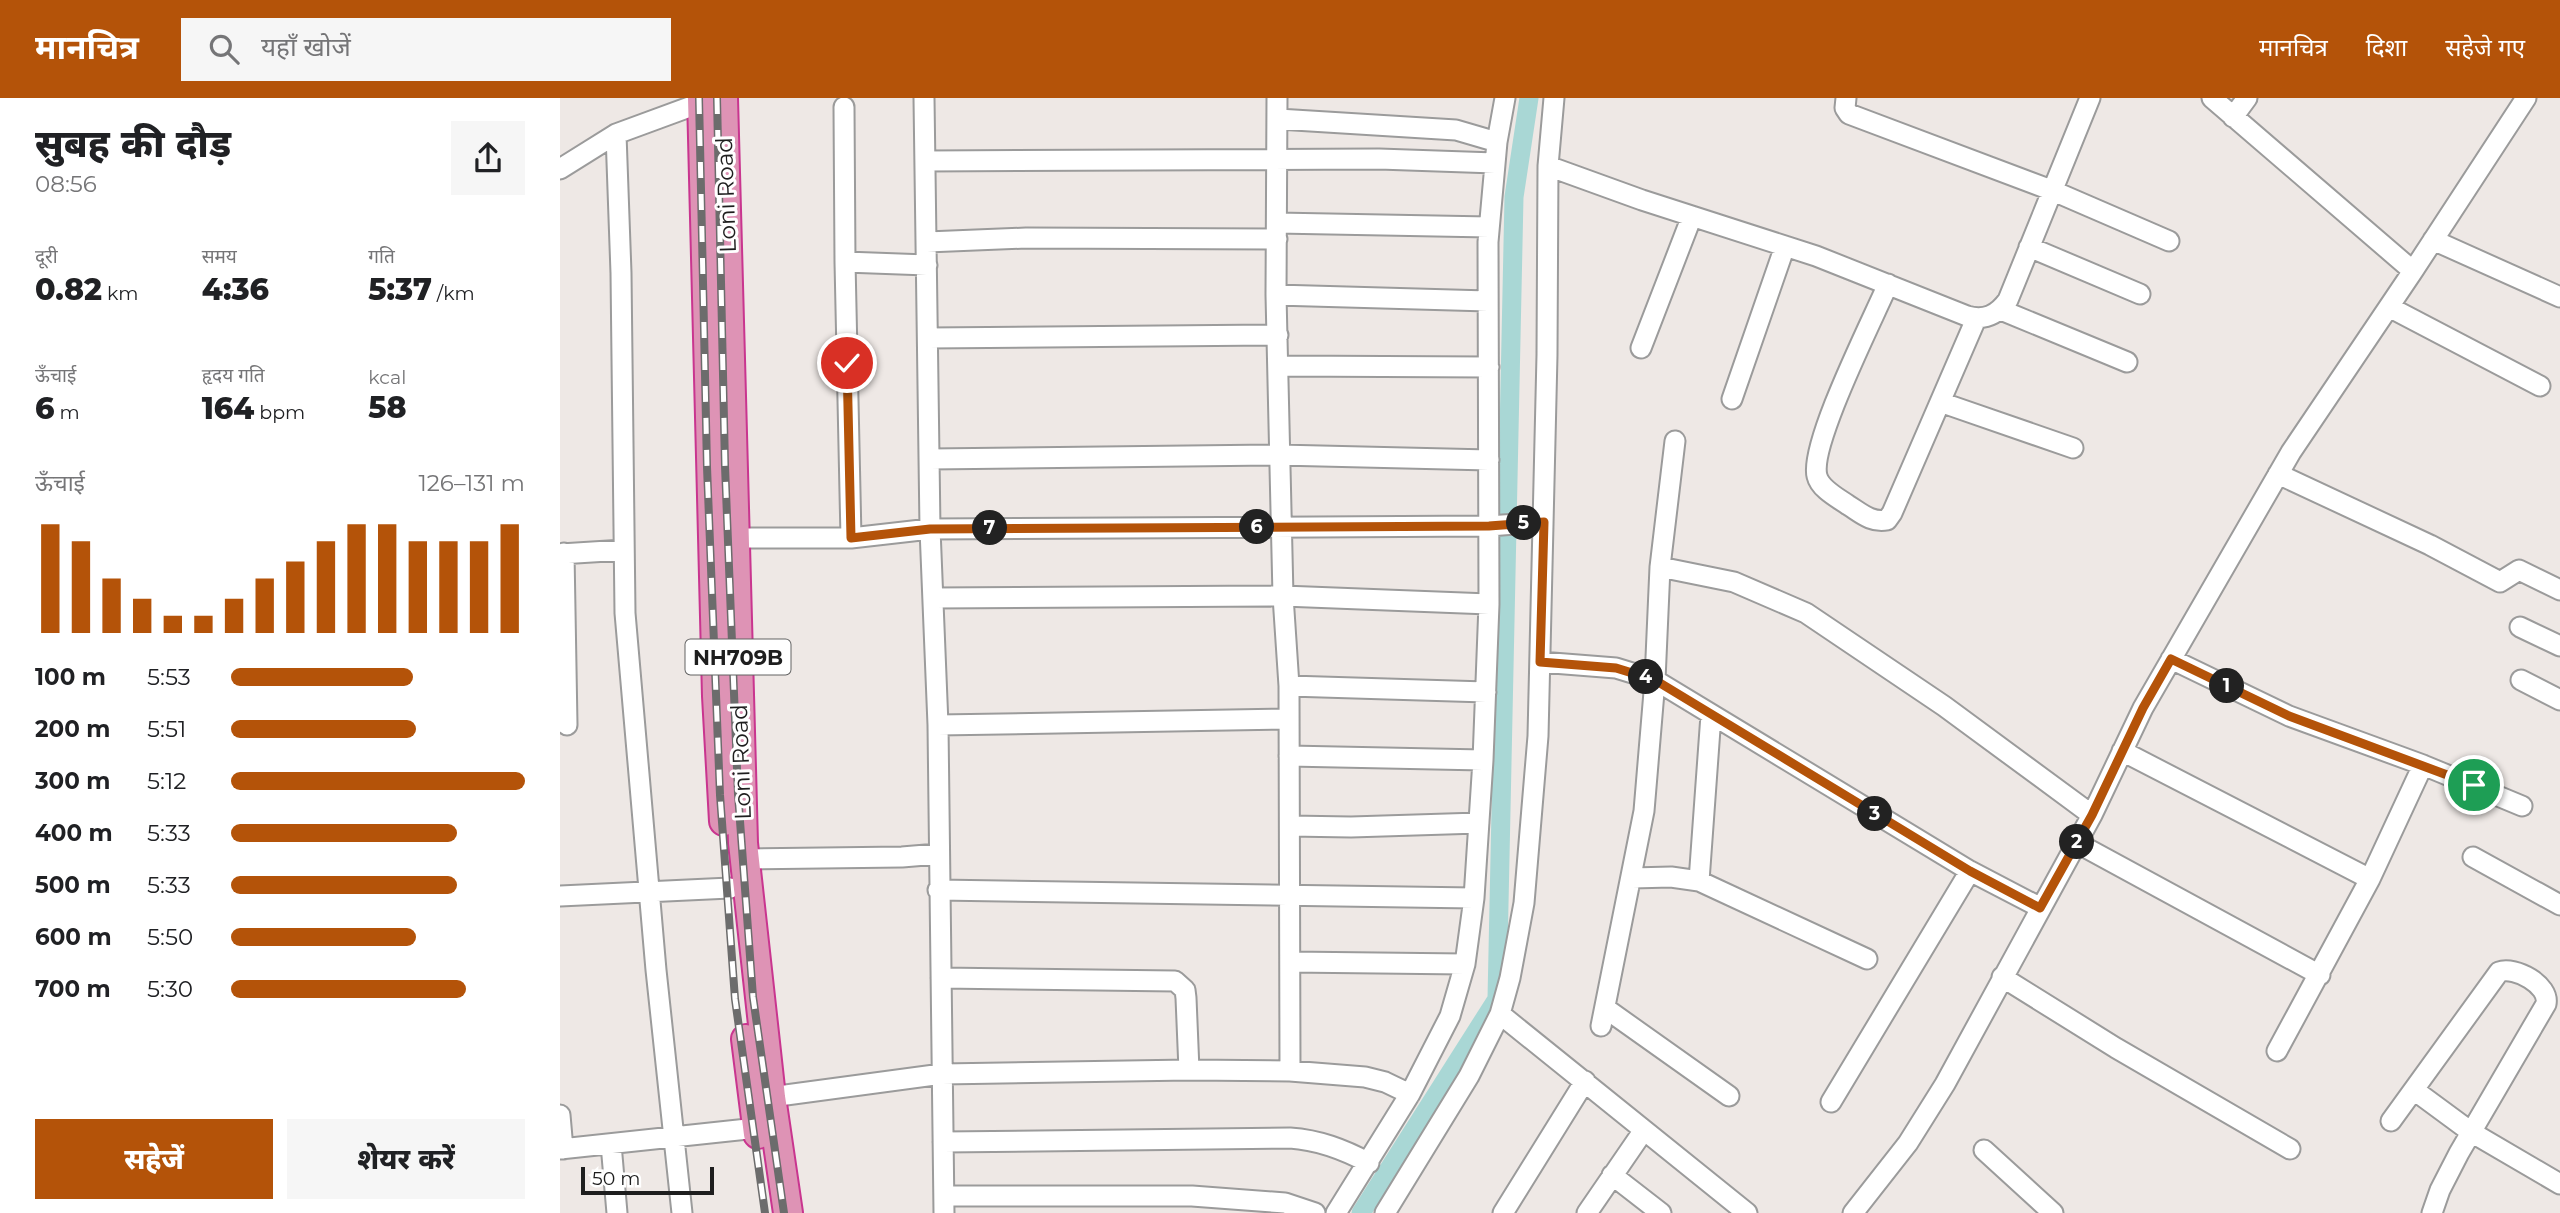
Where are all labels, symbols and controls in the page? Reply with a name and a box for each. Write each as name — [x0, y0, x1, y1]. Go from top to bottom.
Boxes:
search box — [181, 18, 671, 81]
text: मानचित्र — [35, 27, 139, 67]
icon: search — [205, 30, 243, 68]
text: यहाँ खोजें — [261, 31, 351, 63]
text: मानचित्र — [2259, 33, 2328, 62]
text: दिशा — [2366, 33, 2407, 62]
text: सहेजे गए — [2445, 33, 2525, 62]
text: सुबह की दौड़ — [35, 120, 231, 167]
button: share — [451, 121, 525, 195]
street label: Loni Road — [710, 137, 742, 253]
text: 08:56 — [35, 170, 97, 198]
text: दूरी — [35, 245, 58, 268]
text: समय — [202, 245, 237, 268]
text: गति — [368, 245, 395, 268]
text: 0.82 — [35, 271, 102, 308]
text: 4:36 — [202, 271, 269, 308]
text: 5:37 — [368, 271, 432, 308]
text: km — [102, 282, 138, 305]
text: /km — [432, 282, 475, 305]
pin — [817, 333, 877, 393]
icon: check — [828, 344, 866, 382]
text: ऊँचाई — [35, 364, 76, 387]
text: हृदय गति — [202, 364, 265, 387]
text: kcal — [368, 366, 406, 389]
text: 58 — [368, 389, 407, 426]
text: 6 — [35, 390, 54, 427]
text: 164 — [202, 390, 254, 427]
text: m — [54, 401, 80, 424]
text: bpm — [254, 401, 305, 424]
text: ऊँचाई — [35, 469, 85, 497]
text: 126–131 m — [418, 469, 525, 497]
pin: 5 — [1506, 506, 1542, 540]
pin: 7 — [972, 510, 1008, 546]
pin: 6 — [1240, 510, 1274, 544]
text: 5 — [1518, 511, 1529, 534]
text: 6 — [1250, 515, 1263, 538]
text: 7 — [984, 516, 995, 539]
road number: NH709B — [685, 640, 790, 674]
pin: 4 — [1628, 660, 1664, 694]
text: 100 m — [35, 663, 106, 691]
text: 5:53 — [147, 663, 191, 691]
text: 4 — [1639, 665, 1652, 688]
pin: 1 — [2210, 668, 2244, 704]
text: 1 — [2223, 674, 2230, 697]
street label: Loni Road — [725, 704, 757, 820]
text: 200 m — [35, 715, 110, 743]
text: 5:51 — [147, 715, 186, 743]
pin — [2444, 755, 2504, 815]
icon: arrive — [2455, 766, 2493, 804]
text: 300 m — [35, 767, 111, 795]
text: 5:12 — [147, 767, 186, 795]
pin: 3 — [1858, 796, 1892, 832]
text: 3 — [1869, 802, 1880, 825]
text: 400 m — [35, 819, 113, 847]
text: 5:33 — [147, 819, 191, 847]
pin: 2 — [2060, 824, 2094, 860]
text: 2 — [2071, 830, 2082, 853]
text: 500 m — [35, 871, 111, 899]
text: 5:33 — [147, 871, 191, 899]
text: 600 m — [35, 923, 112, 951]
text: 5:50 — [147, 923, 193, 951]
text: 700 m — [35, 975, 111, 1003]
text: 5:30 — [147, 975, 193, 1003]
button: सहेजें — [35, 1119, 273, 1199]
button: शेयर करें — [287, 1119, 525, 1199]
scale bar — [581, 1164, 714, 1196]
text: 50 m — [592, 1167, 640, 1190]

